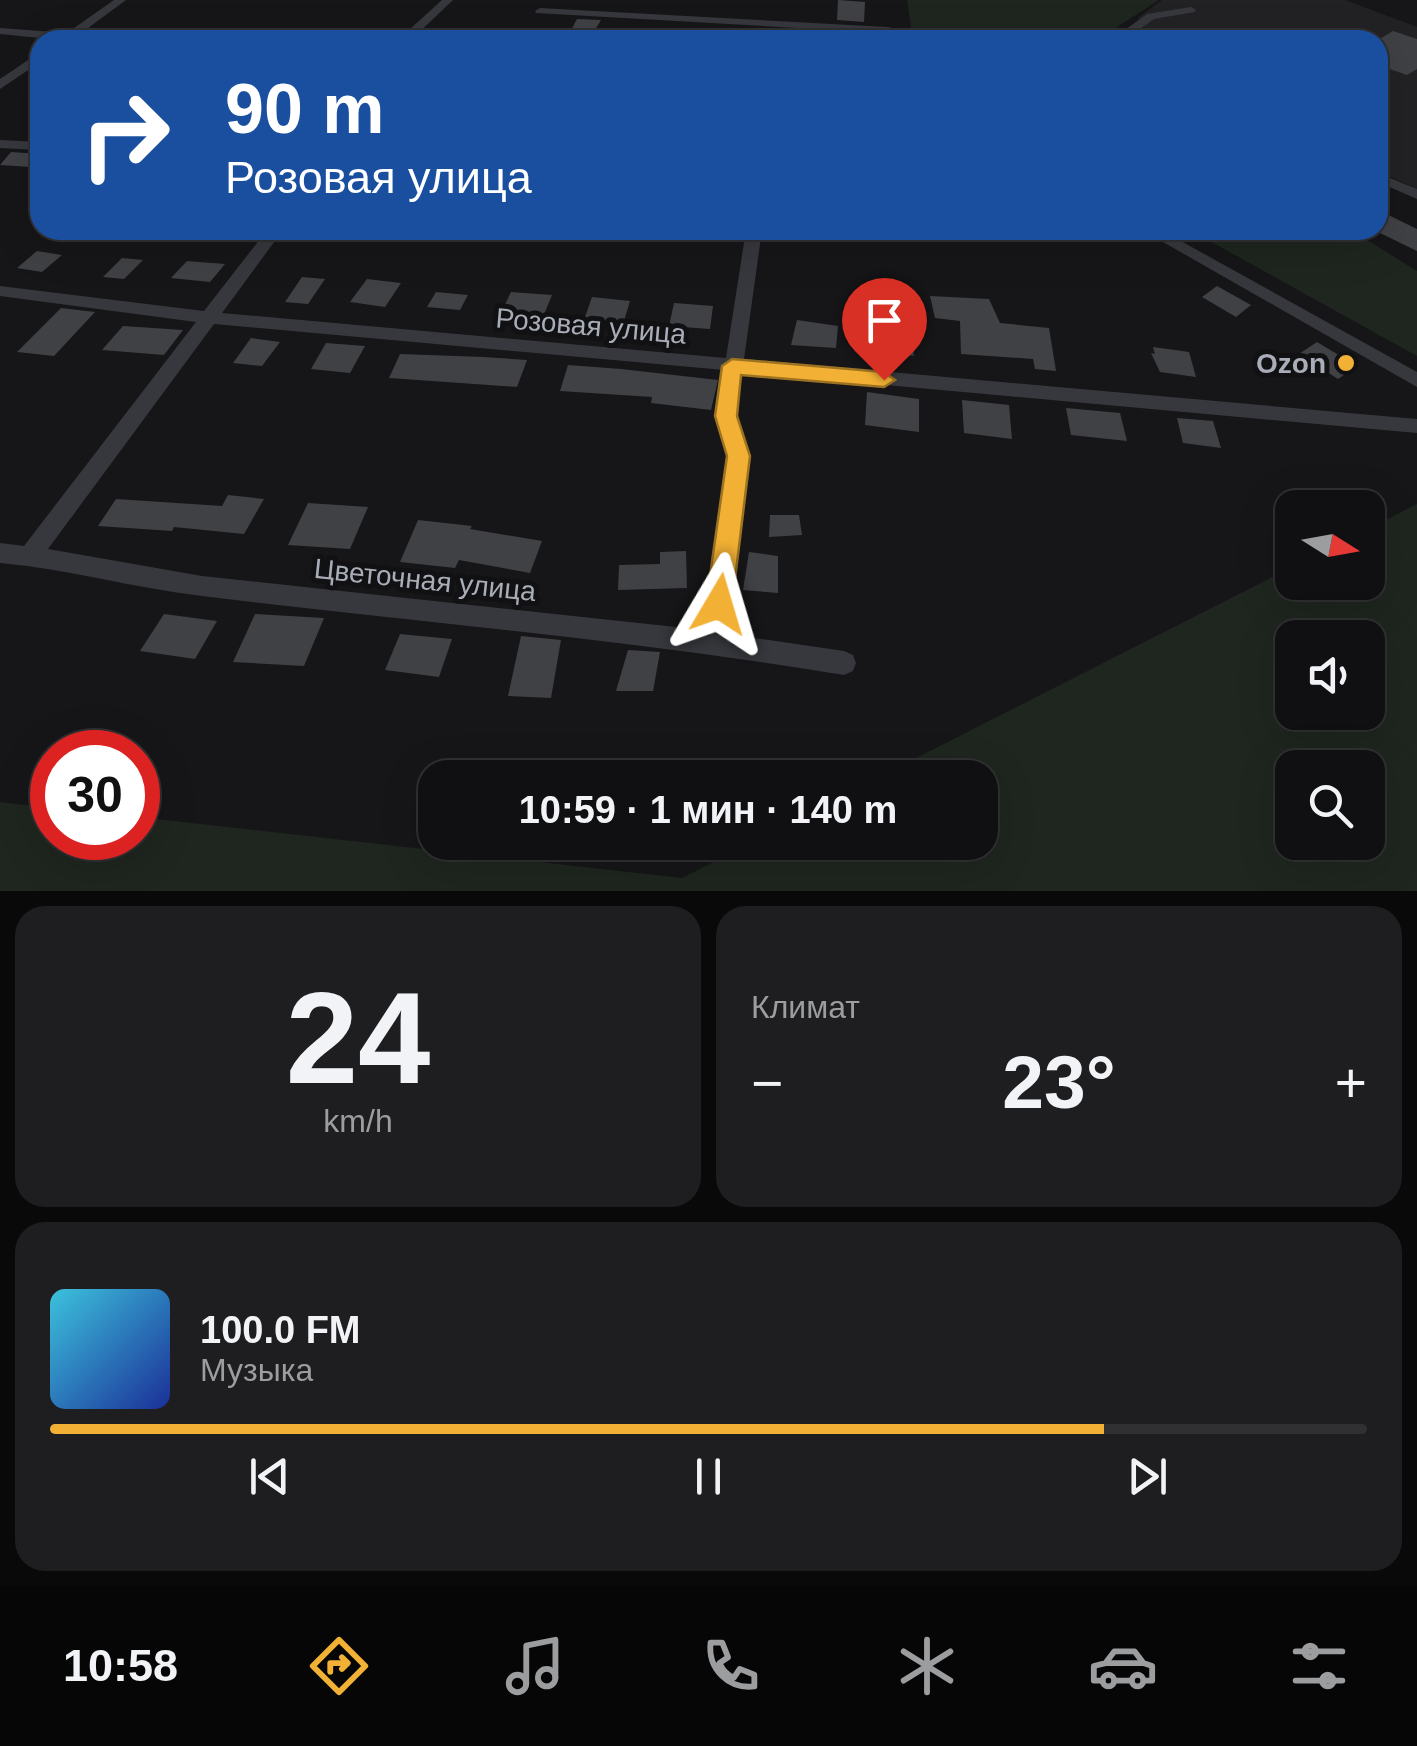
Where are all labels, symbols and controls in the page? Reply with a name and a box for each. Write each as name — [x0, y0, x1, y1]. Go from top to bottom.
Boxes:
icon: right — [60, 70, 190, 200]
text: 90 m — [225, 70, 385, 148]
text: Розовая улица — [225, 152, 532, 203]
pin — [842, 278, 927, 381]
icon: arrive — [857, 293, 912, 348]
street label: Розовая улица — [495, 302, 688, 350]
place label: Ozon — [1256, 348, 1326, 379]
marker: Ozon — [1335, 352, 1357, 374]
north arrow — [1275, 490, 1385, 600]
map controls — [1275, 490, 1385, 860]
position arrow — [667, 552, 771, 656]
street label: Цветочная улица — [313, 553, 538, 607]
button: sound — [1275, 620, 1385, 730]
speed limit sign: 30 — [30, 730, 160, 860]
button: search — [1275, 750, 1385, 860]
text: 10:59 · 1 мин · 140 m — [519, 789, 897, 831]
text: 24 — [286, 965, 430, 1111]
text: Климат — [751, 989, 860, 1025]
text: 23° — [1002, 1040, 1116, 1124]
text: − — [751, 1052, 783, 1114]
text: + — [1335, 1052, 1367, 1114]
text: km/h — [323, 1103, 393, 1139]
text: 100.0 FM — [200, 1309, 361, 1351]
text: Музыка — [200, 1352, 313, 1388]
icon: previous — [242, 1449, 297, 1504]
icon: pause — [681, 1449, 736, 1504]
icon: next — [1120, 1449, 1175, 1504]
icon: directions — [304, 1631, 374, 1701]
icon: music — [500, 1631, 570, 1701]
icon: phone — [696, 1631, 766, 1701]
icon: climate — [892, 1631, 962, 1701]
icon: car — [1088, 1631, 1158, 1701]
icon: filters — [1284, 1631, 1354, 1701]
text: 10:58 — [63, 1640, 178, 1691]

